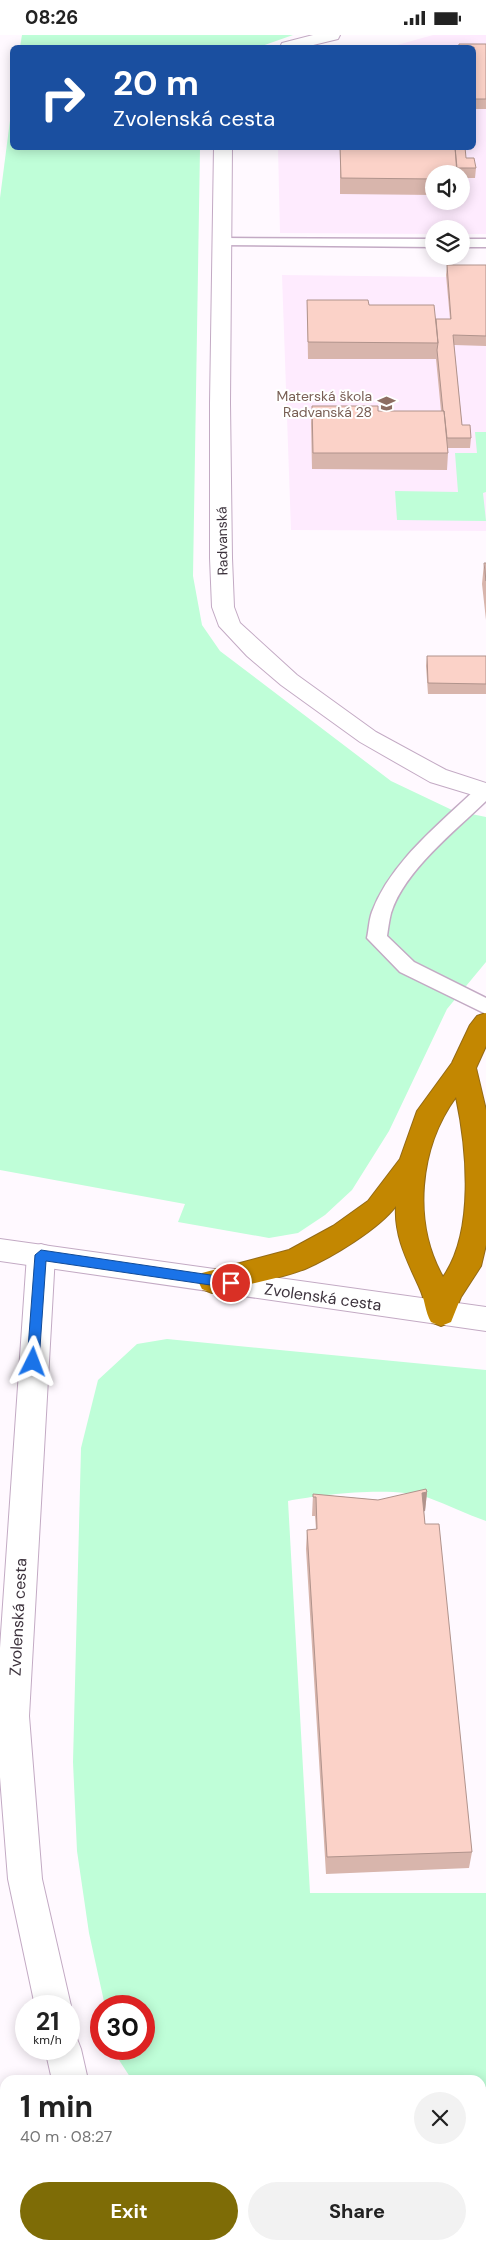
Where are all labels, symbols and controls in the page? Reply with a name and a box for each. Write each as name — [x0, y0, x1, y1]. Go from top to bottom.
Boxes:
text: 08:26 — [25, 5, 78, 30]
text: 20 m — [113, 60, 199, 106]
icon: right — [30, 65, 95, 130]
text: Zvolenská cesta — [113, 104, 275, 133]
map controls — [425, 165, 470, 265]
button: sound — [425, 165, 470, 210]
button: layers — [425, 220, 470, 265]
place label: Materská škola Radvanská 28 — [276, 387, 372, 421]
school or university icon: Materská škola Radvanská 28 — [376, 394, 396, 414]
street label: Radvanská — [212, 506, 232, 576]
pin — [210, 1262, 252, 1304]
icon: arrive — [217, 1269, 245, 1297]
street label: Zvolenská cesta — [263, 1278, 383, 1316]
position arrow — [6, 1335, 58, 1387]
street label: Zvolenská cesta — [4, 1558, 32, 1676]
speed limit sign: 30 — [90, 1995, 155, 2060]
text: 21 — [36, 2005, 59, 2038]
text: km/h — [33, 2032, 62, 2048]
text: 1 min — [20, 2087, 93, 2126]
button: close — [414, 2092, 466, 2144]
text: 40 m · 08:27 — [20, 2126, 112, 2147]
button: Exit — [20, 2182, 238, 2240]
button: Share — [248, 2182, 466, 2240]

